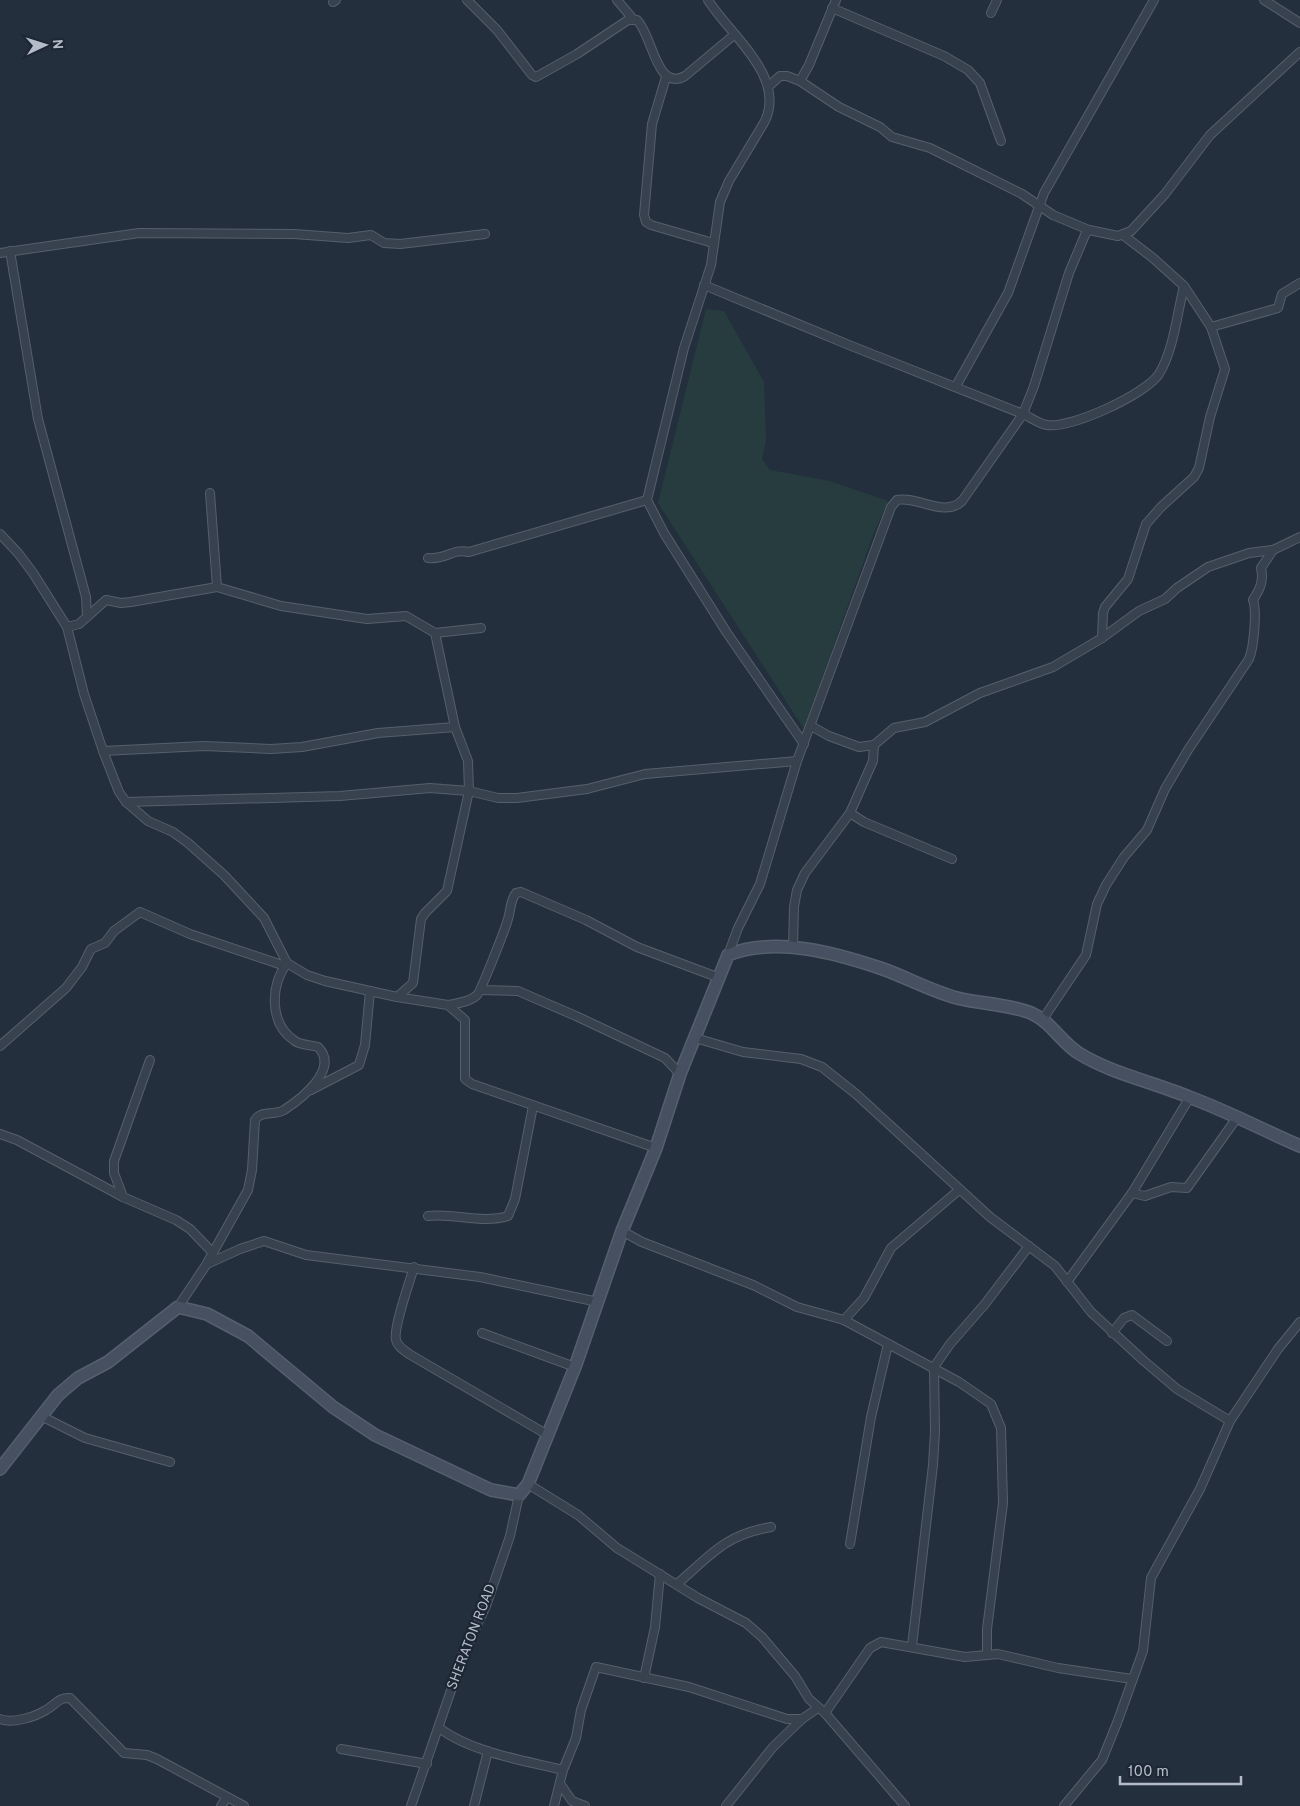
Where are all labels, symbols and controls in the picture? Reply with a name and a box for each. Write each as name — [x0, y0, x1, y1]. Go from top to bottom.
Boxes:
north arrow — [20, 20, 70, 70]
text: N — [48, 39, 65, 50]
street label: SHERATON ROAD — [444, 1582, 500, 1692]
scale bar — [1120, 1754, 1241, 1786]
text: 100 m — [1128, 1763, 1169, 1782]

